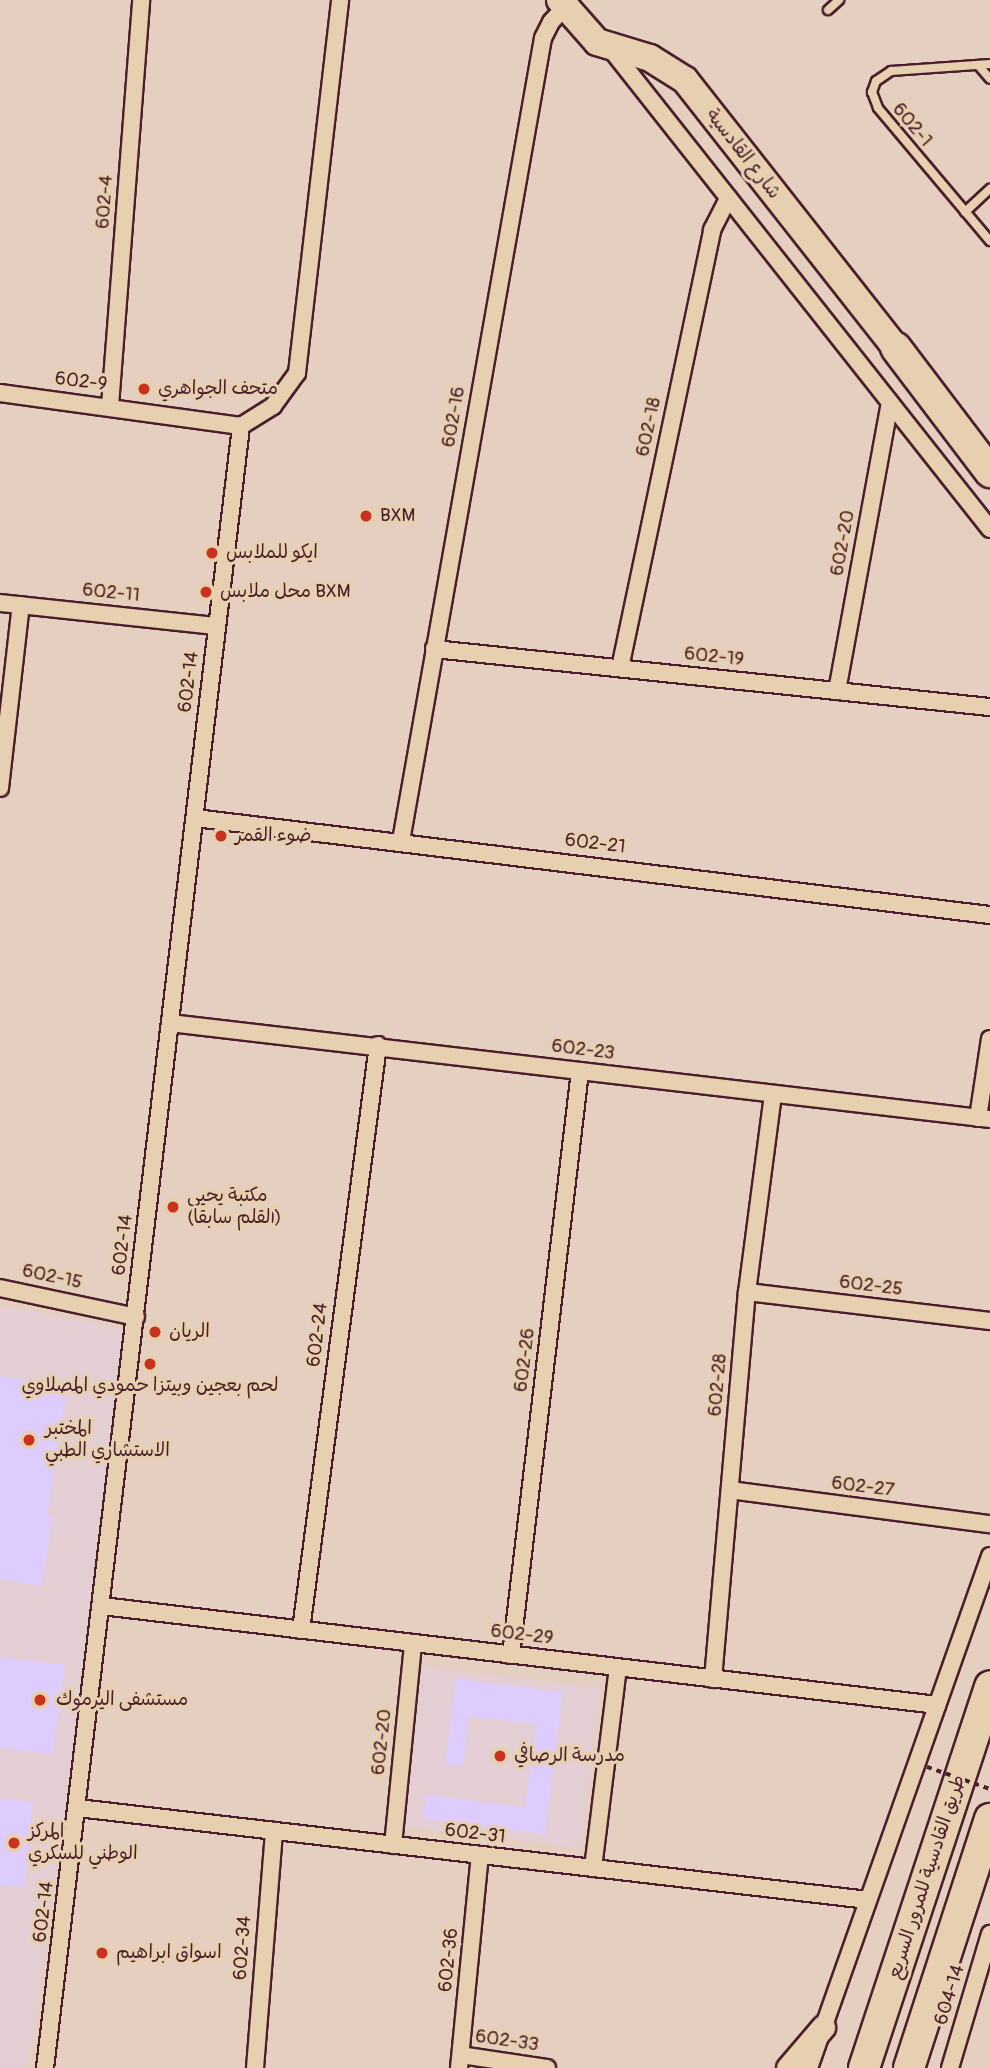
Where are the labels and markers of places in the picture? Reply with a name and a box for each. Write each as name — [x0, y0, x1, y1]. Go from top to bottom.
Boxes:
place label: متحف الجواهري — [158, 378, 278, 400]
marker: متحف الجواهري — [136, 381, 152, 397]
place label: BXM — [380, 505, 415, 527]
marker: BXM — [358, 508, 374, 524]
place label: ايكو للملابس — [226, 542, 318, 564]
marker: ايكو للملابس — [204, 545, 220, 561]
place label: محل ملابس BXM — [220, 581, 350, 603]
marker: محل ملابس BXM — [198, 584, 214, 600]
place label: ضوء القمر — [235, 825, 311, 847]
marker: ضوء القمر — [213, 828, 229, 844]
place label: مكتبة يحيى (القلم سابقا) — [187, 1185, 281, 1229]
marker: مكتبة يحيى (القلم سابقا) — [165, 1199, 181, 1215]
place label: الريان — [169, 1321, 210, 1343]
marker: الريان — [147, 1324, 163, 1340]
marker: لحم بعجين وبيتزا حمودي المصلاوي — [142, 1356, 158, 1372]
place label: لحم بعجين وبيتزا حمودي المصلاوي — [21, 1375, 279, 1397]
place label: المختبر الاستشاري الطبي — [45, 1418, 170, 1462]
marker: المختبر الاستشاري الطبي — [19, 1430, 39, 1450]
place label: مستشفى اليرموك — [56, 1689, 188, 1711]
marker: مستشفى اليرموك — [30, 1690, 50, 1710]
place label: مدرسة الرصافي — [514, 1745, 625, 1767]
marker: مدرسة الرصافي — [492, 1748, 508, 1764]
place label: المركز الوطني للسكري — [28, 1821, 138, 1865]
marker: المركز الوطني للسكري — [6, 1835, 22, 1851]
place label: اسواق ابراهيم — [116, 1942, 222, 1964]
marker: اسواق ابراهيم — [94, 1945, 110, 1961]

